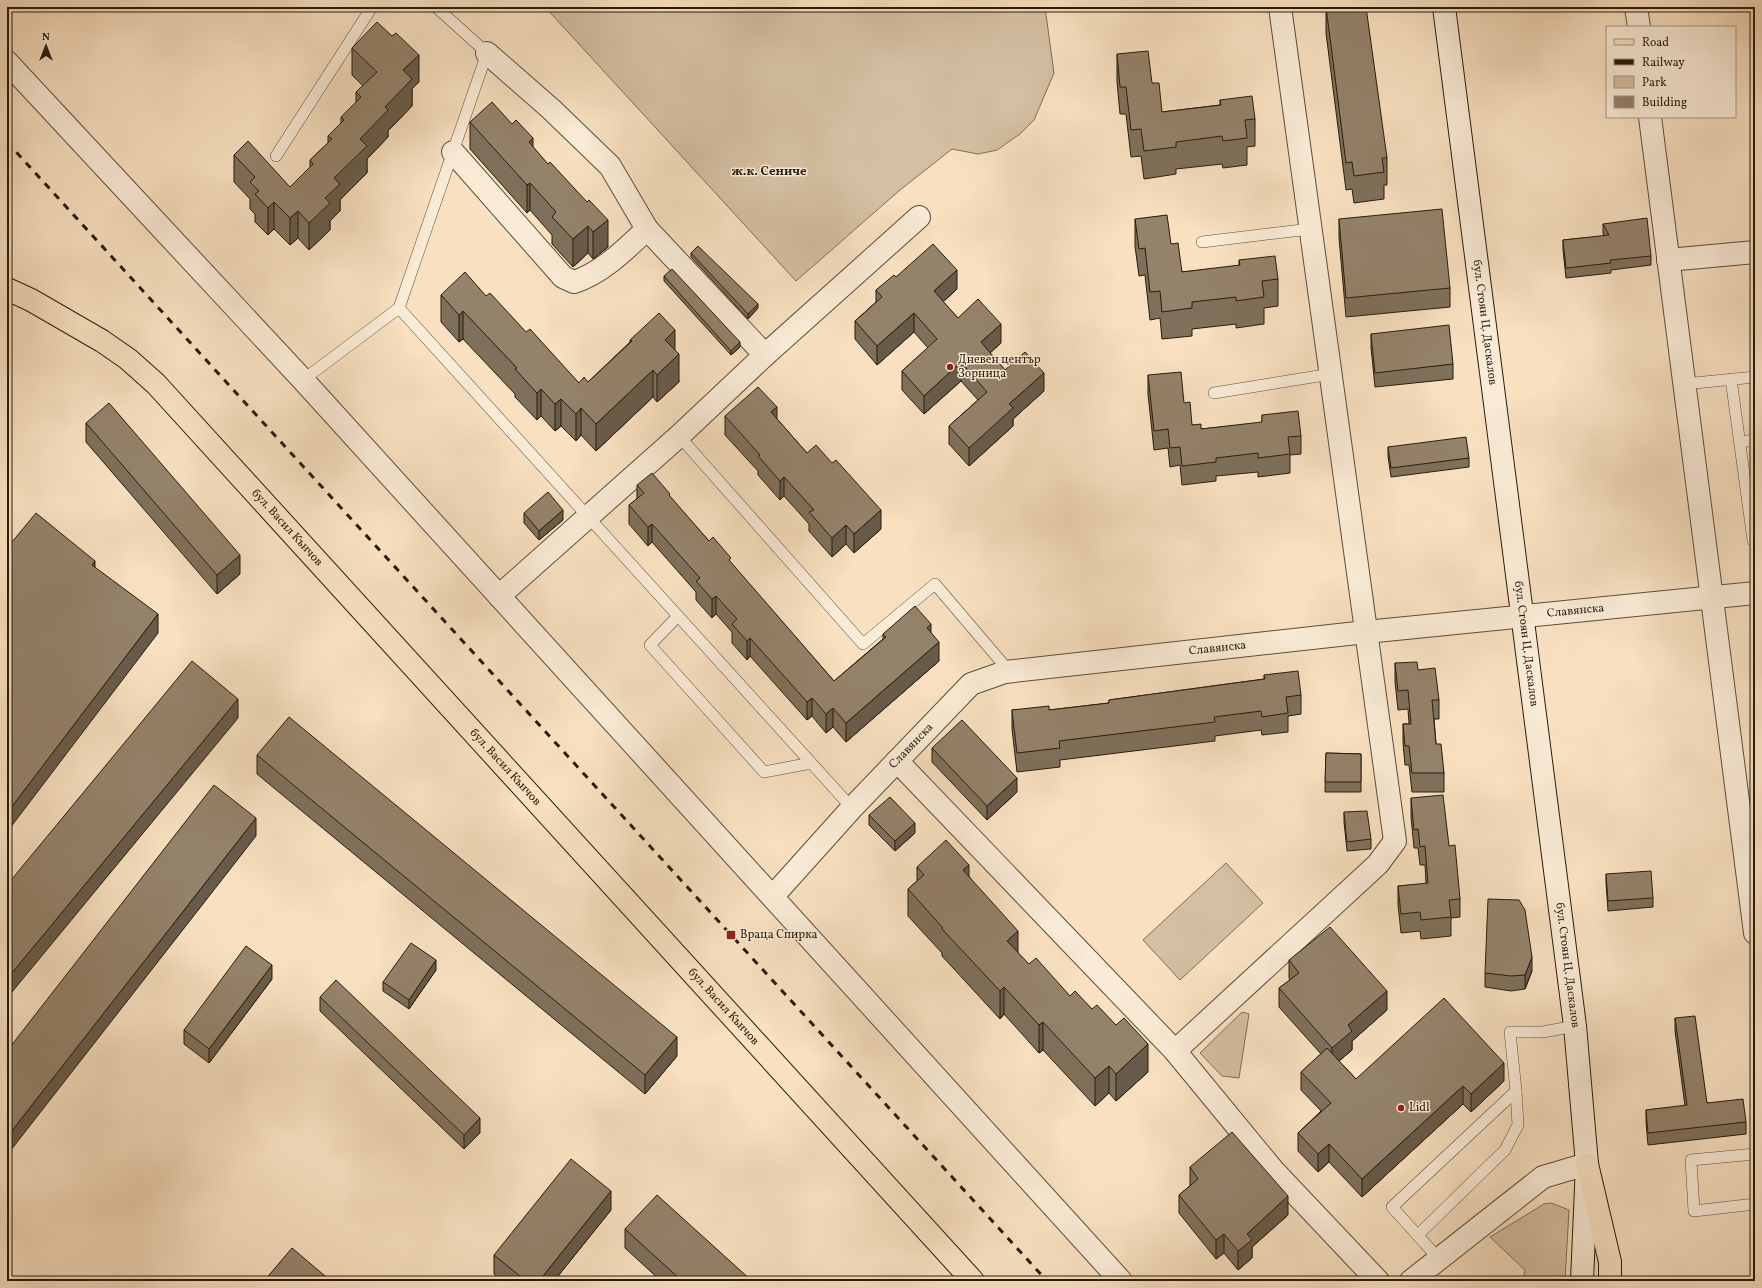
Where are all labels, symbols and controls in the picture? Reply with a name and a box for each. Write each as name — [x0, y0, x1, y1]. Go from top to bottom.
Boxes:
north arrow — [26, 26, 66, 66]
legend — [1606, 26, 1736, 118]
text: N — [42, 30, 50, 45]
text: Road — [1642, 35, 1669, 51]
text: Railway — [1642, 55, 1685, 71]
text: Park — [1642, 75, 1667, 91]
text: Building — [1642, 95, 1687, 111]
district label: ж.к. Сениче — [731, 163, 807, 181]
street label: бул. Стоян Ц. Даскалов — [1469, 259, 1501, 386]
place label: Дневен център Зорница — [958, 352, 1041, 382]
marker: Дневен център Зорница — [945, 362, 955, 372]
street label: бул. Васил Кънчов — [248, 486, 326, 570]
street label: бул. Стоян Ц. Даскалов — [1510, 580, 1542, 707]
street label: Славянска — [1546, 600, 1605, 622]
street label: Славянска — [1188, 637, 1247, 660]
street label: Славянска — [886, 720, 937, 773]
street label: бул. Васил Кънчов — [466, 725, 544, 809]
street label: бул. Стоян Ц. Даскалов — [1551, 902, 1583, 1029]
place label: Враца Спирка — [740, 927, 818, 943]
marker: Враца Спирка — [725, 929, 737, 941]
street label: бул. Васил Кънчов — [684, 965, 763, 1049]
place label: Lidl — [1409, 1100, 1430, 1116]
marker: Lidl — [1396, 1103, 1406, 1113]

